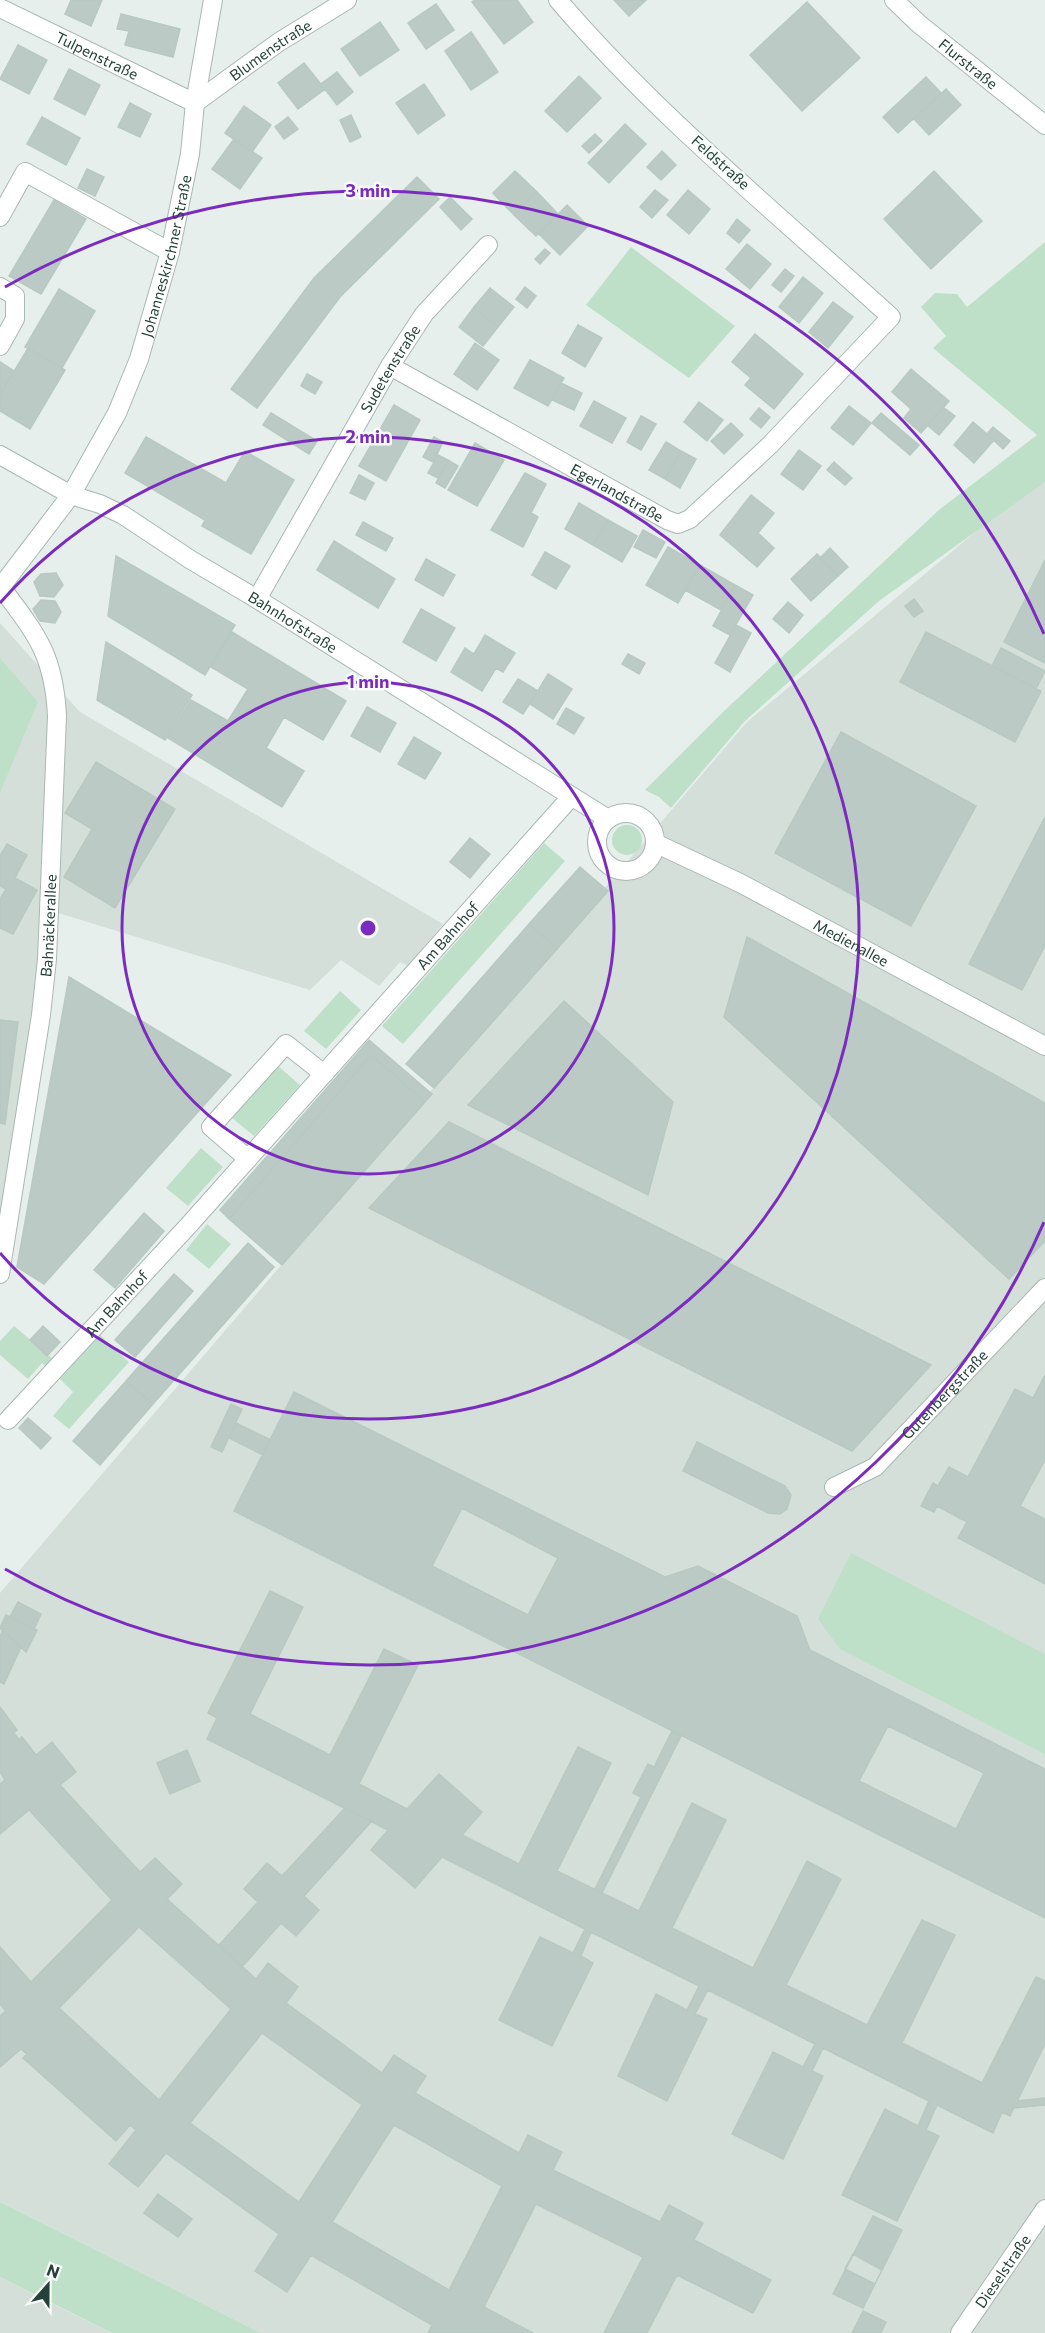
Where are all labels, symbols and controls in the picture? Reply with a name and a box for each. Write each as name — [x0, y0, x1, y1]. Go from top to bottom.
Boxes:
street label: Blumenstraße — [226, 15, 314, 84]
street label: Tulpenstraße — [53, 28, 141, 83]
street label: Flurstraße — [935, 35, 1002, 93]
street label: Feldstraße — [688, 131, 754, 193]
street label: Johanneskirchner Straße — [137, 173, 195, 339]
text: 3 min — [345, 179, 391, 201]
street label: Sudetenstraße — [356, 321, 424, 416]
text: 2 min — [346, 425, 390, 447]
street label: Egerlandstraße — [568, 459, 667, 525]
street label: Bahnhofstraße — [245, 587, 341, 656]
text: 1 min — [347, 670, 389, 692]
street label: Bahnäckerallee — [36, 874, 59, 978]
street label: Am Bahnhof — [412, 898, 482, 973]
street label: Medienallee — [810, 915, 892, 970]
centre of rings — [358, 918, 378, 938]
street label: Am Bahnhof — [81, 1266, 152, 1341]
street label: Gutenbergstraße — [897, 1346, 991, 1443]
street label: Dieselstraße — [971, 2231, 1034, 2311]
north arrow — [18, 2255, 78, 2315]
text: N — [45, 2260, 63, 2282]

